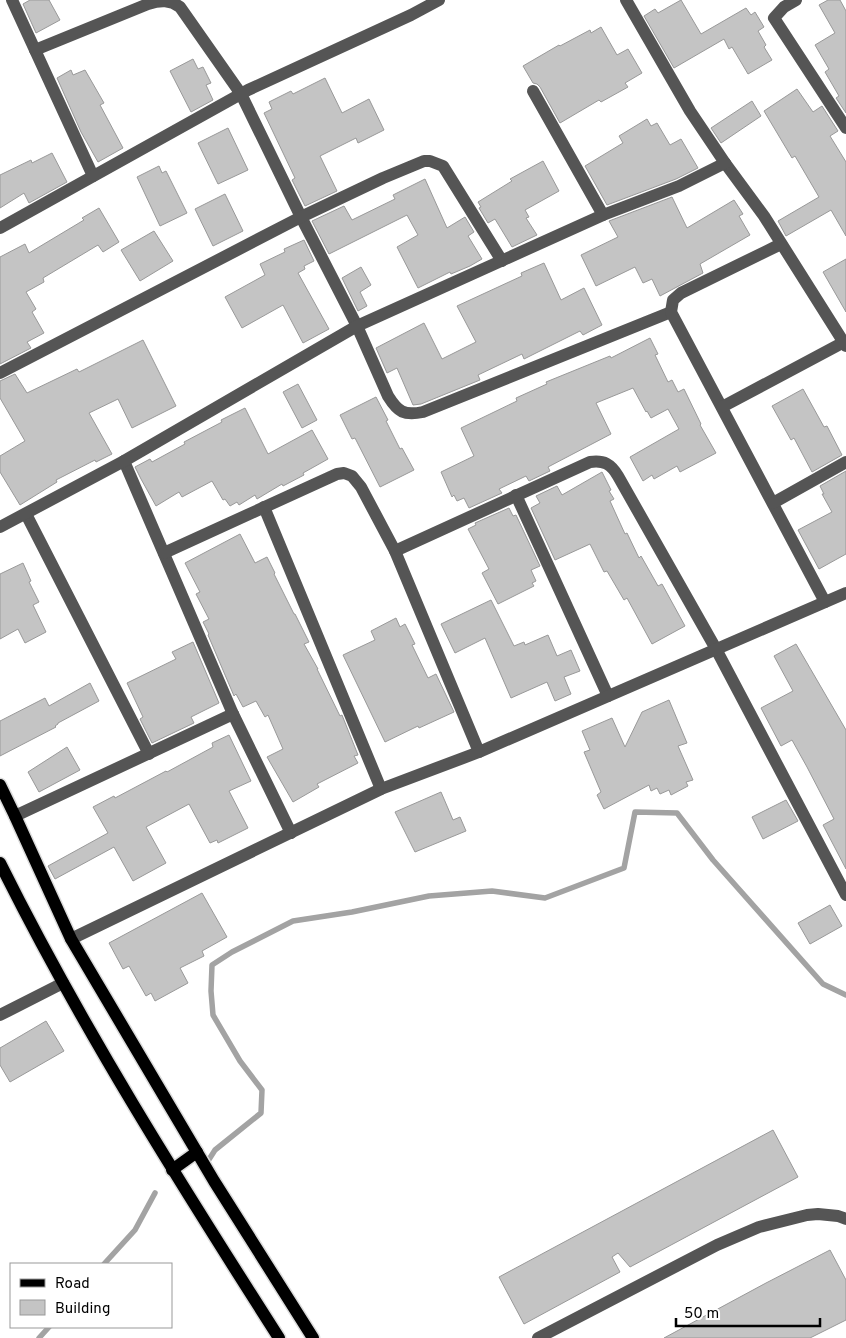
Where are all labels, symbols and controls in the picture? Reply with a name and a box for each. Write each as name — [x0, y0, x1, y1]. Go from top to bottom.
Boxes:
legend — [10, 1263, 172, 1328]
text: Road — [55, 1275, 90, 1294]
scale bar — [676, 1296, 820, 1328]
text: Building — [55, 1300, 110, 1319]
text: 50 m — [684, 1305, 719, 1324]

